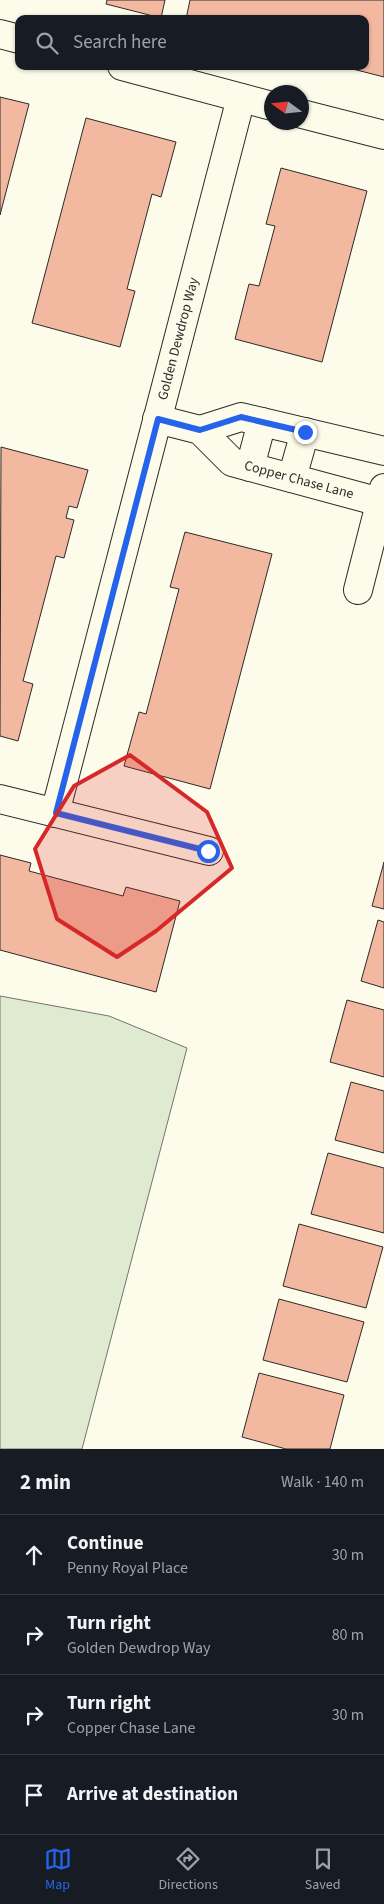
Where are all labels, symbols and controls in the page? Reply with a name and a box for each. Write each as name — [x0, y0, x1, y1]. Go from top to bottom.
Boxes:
search box — [15, 15, 369, 70]
icon: search — [33, 29, 61, 57]
text: Search here — [73, 29, 167, 56]
north arrow — [264, 85, 309, 130]
street label: Golden Dewdrop Way — [153, 275, 204, 402]
route end — [294, 421, 317, 444]
street label: Copper Chase Lane — [242, 456, 356, 504]
route start — [197, 840, 220, 863]
text: 2 min — [20, 1467, 71, 1497]
text: Walk · 140 m — [281, 1471, 364, 1493]
text: Continue — [67, 1530, 144, 1557]
icon: ahead — [20, 1541, 48, 1569]
text: 30 m — [332, 1544, 364, 1566]
text: Penny Royal Place — [67, 1557, 188, 1579]
text: Turn right — [67, 1610, 151, 1637]
icon: right — [20, 1621, 48, 1649]
text: 80 m — [332, 1624, 364, 1646]
text: Golden Dewdrop Way — [67, 1637, 211, 1659]
text: Turn right — [67, 1690, 151, 1717]
icon: right — [20, 1701, 48, 1729]
text: 30 m — [332, 1704, 364, 1726]
text: Copper Chase Lane — [67, 1717, 196, 1739]
icon: arrive — [20, 1781, 48, 1809]
text: Arrive at destination — [67, 1781, 238, 1808]
tab: Map — [44, 1845, 72, 1895]
tab: Directions — [159, 1845, 218, 1895]
tab: Saved — [305, 1845, 340, 1895]

